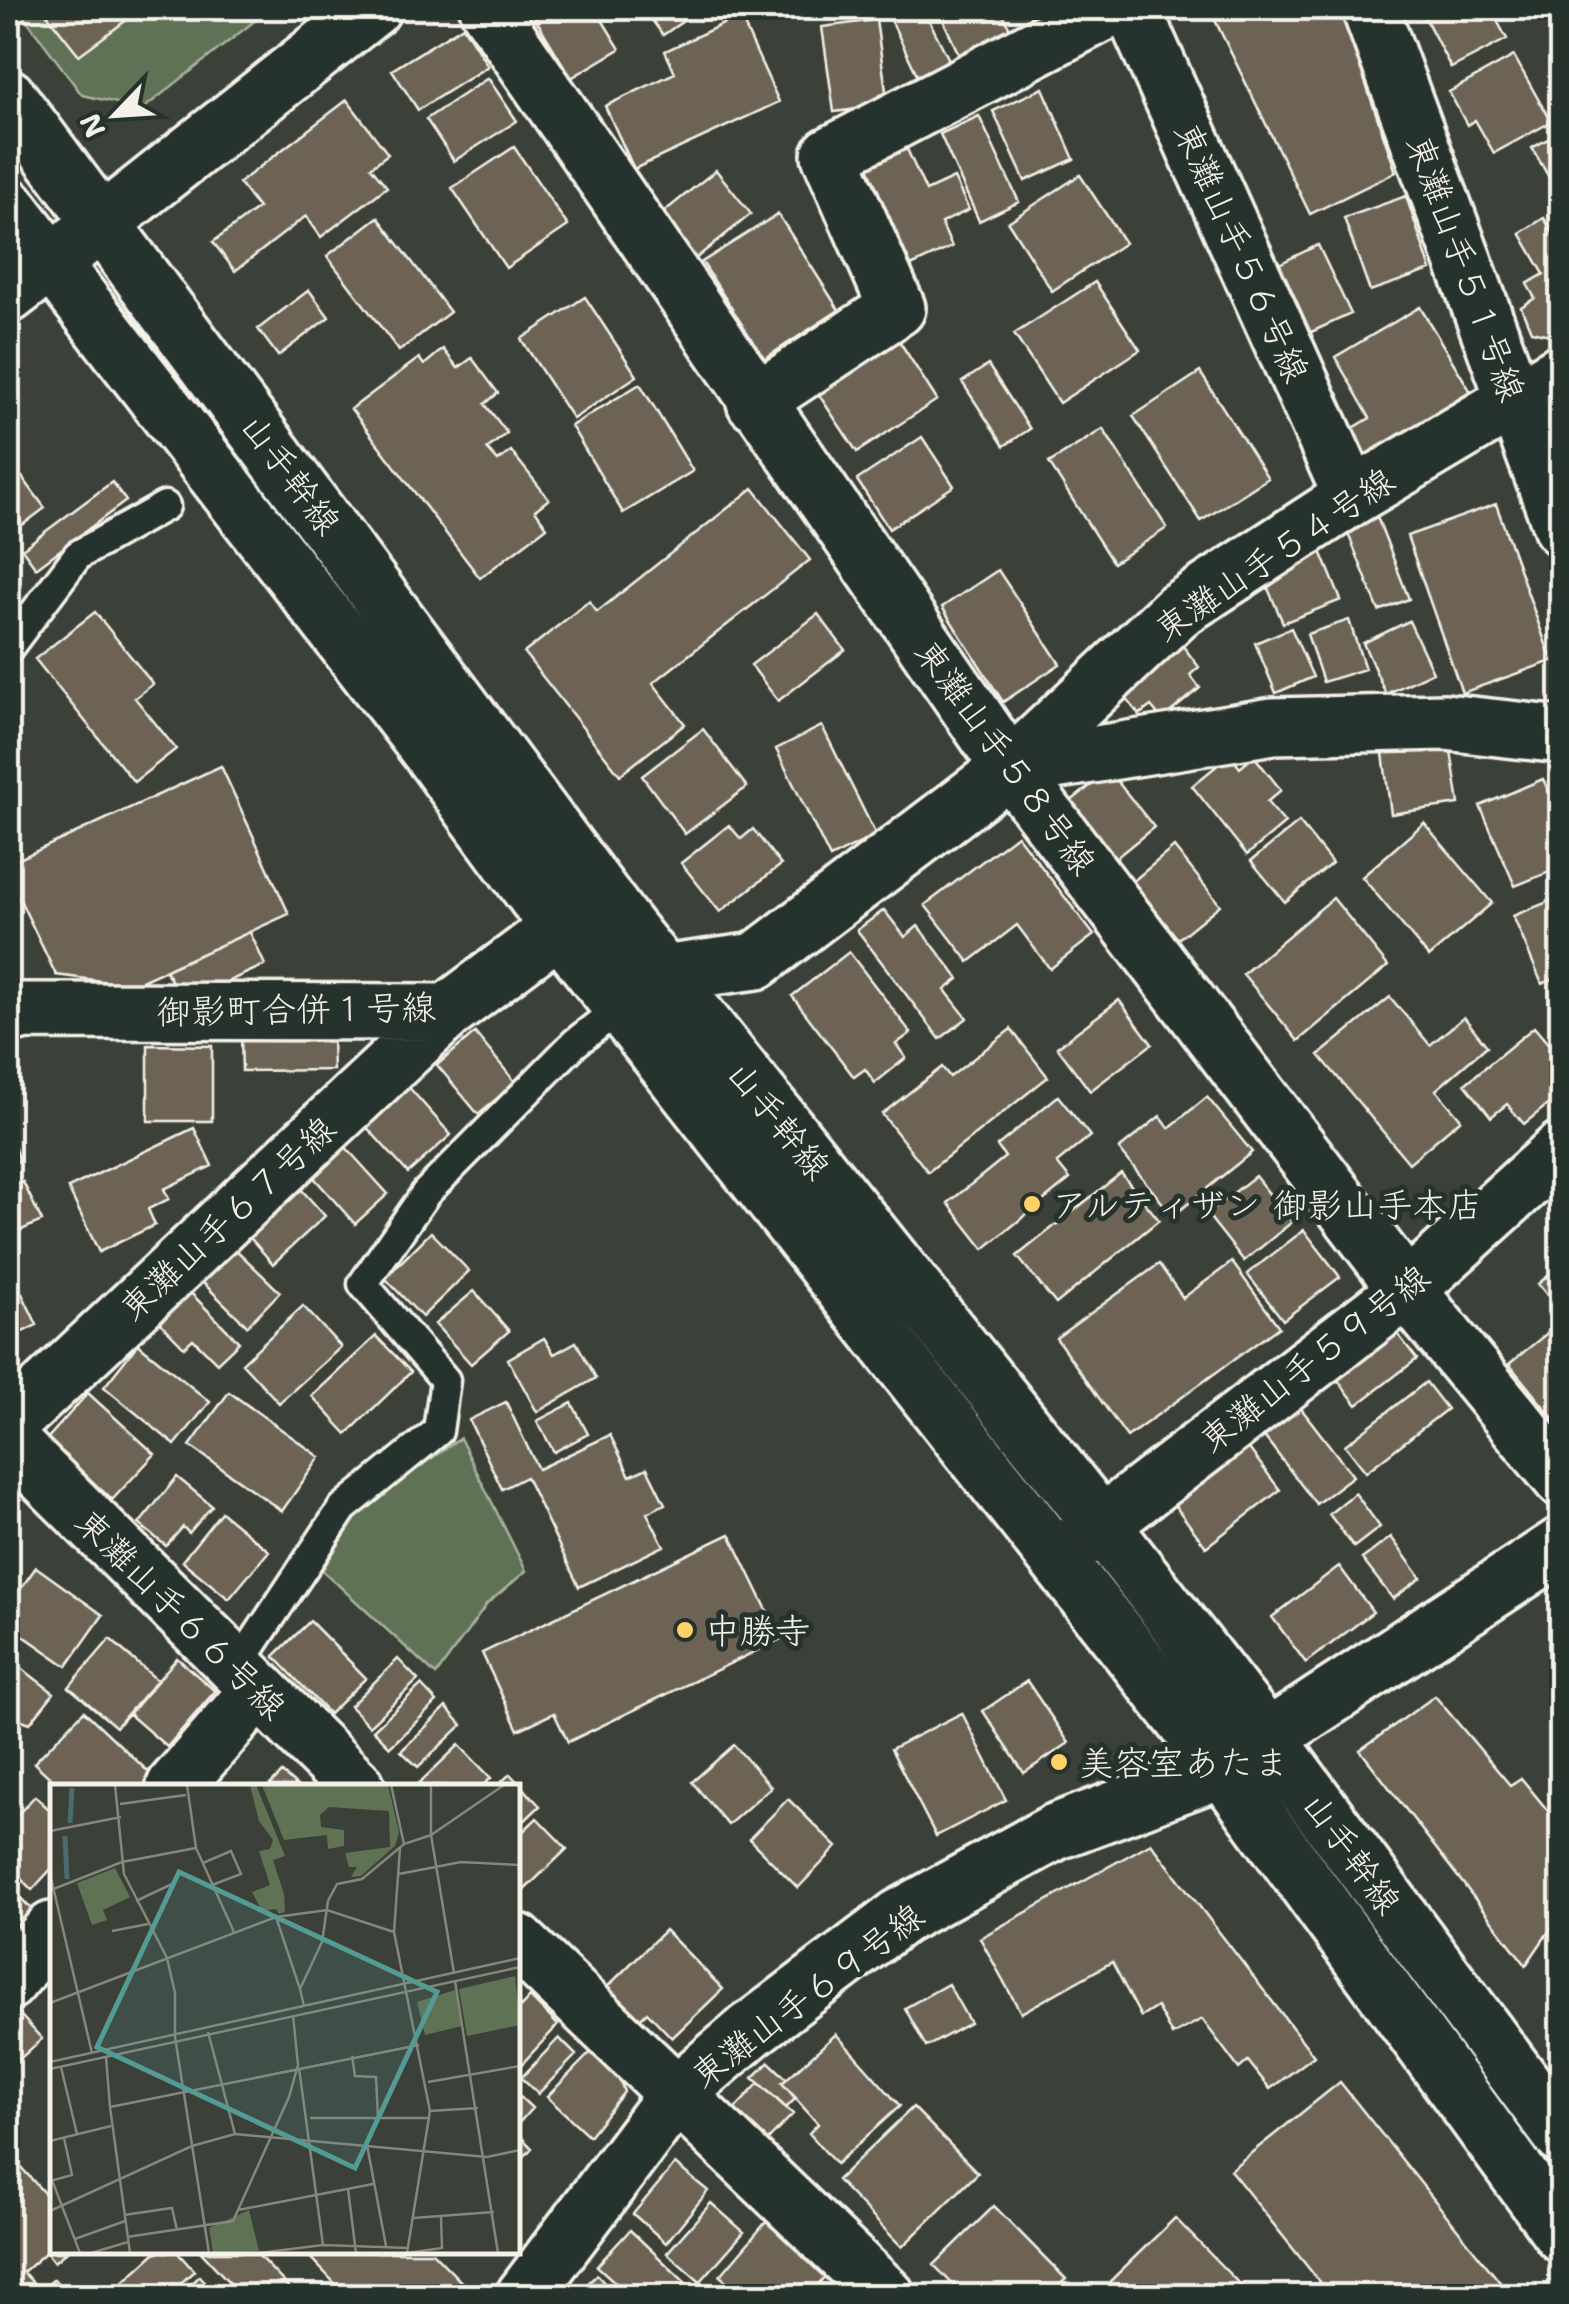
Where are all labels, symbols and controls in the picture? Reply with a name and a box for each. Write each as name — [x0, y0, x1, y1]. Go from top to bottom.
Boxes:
north arrow — [65, 65, 165, 165]
text: N — [70, 107, 114, 144]
street label: 東灘山手５６号線 — [1164, 115, 1320, 389]
street label: 東灘山手５１号線 — [1396, 128, 1536, 408]
street label: 山手幹線 — [230, 404, 352, 544]
street label: 東灘山手５４号線 — [1145, 456, 1403, 652]
street label: 東灘山手５８号線 — [905, 630, 1107, 884]
street label: 御影町合併１号線 — [156, 983, 436, 1035]
street label: 山手幹線 — [717, 1051, 841, 1189]
street label: 東灘山手６７号線 — [109, 1105, 345, 1331]
place label: アルティザン 御影山手本店 — [1052, 1181, 1483, 1228]
marker: アルティザン 御影山手本店 — [1021, 1193, 1043, 1215]
street label: 東灘山手５９号線 — [1189, 1253, 1439, 1463]
street label: 東灘山手６６号線 — [65, 1498, 297, 1730]
place label: 中勝寺 — [705, 1607, 810, 1654]
marker: 中勝寺 — [674, 1619, 696, 1641]
place label: 美容室あたま — [1079, 1739, 1289, 1786]
marker: 美容室あたま — [1048, 1751, 1070, 1773]
street label: 山手幹線 — [1292, 1783, 1412, 1923]
inset map — [50, 1784, 520, 2254]
street label: 東灘山手６９号線 — [681, 1892, 933, 2098]

